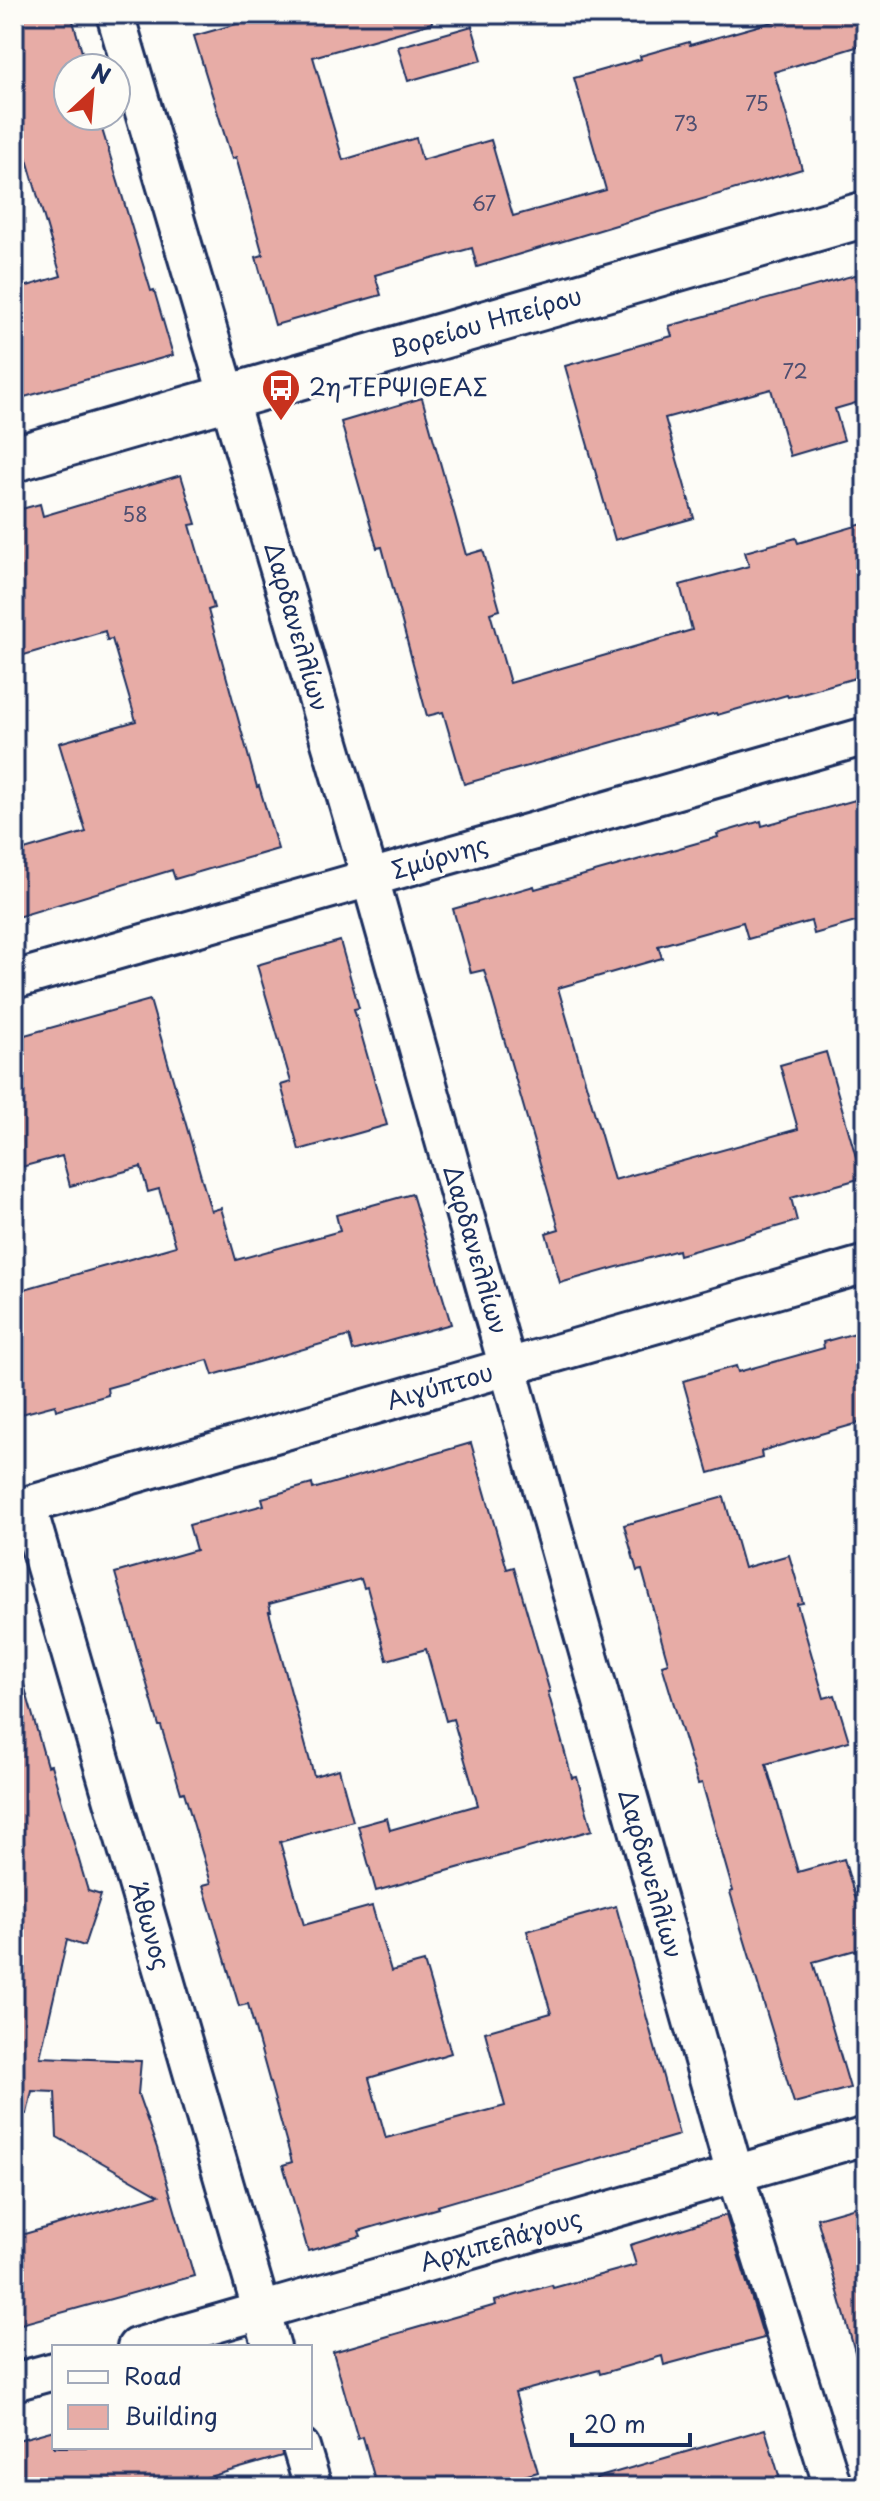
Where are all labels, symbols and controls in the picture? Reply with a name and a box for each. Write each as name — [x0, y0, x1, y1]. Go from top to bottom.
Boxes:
north arrow — [52, 52, 132, 132]
text: N — [86, 54, 116, 91]
house number: 75 — [745, 88, 769, 118]
house number: 73 — [674, 108, 698, 138]
house number: 67 — [472, 188, 496, 218]
street label: Βορείου Ηπείρου — [385, 276, 586, 366]
house number: 72 — [782, 356, 808, 386]
bus stop icon: 2η ΤΕΡΨΙΘΕΑΣ — [260, 367, 302, 422]
place label: 2η ΤΕΡΨΙΘΕΑΣ — [309, 368, 488, 404]
house number: 58 — [122, 499, 148, 529]
street label: Δαρδανελλίων — [257, 538, 339, 715]
street label: Σμύρνης — [387, 825, 492, 887]
street label: Δαρδανελλίων — [436, 1161, 518, 1338]
street label: Αιγύπτου — [382, 1353, 497, 1417]
street label: Δαρδανελλίων — [611, 1785, 693, 1962]
street label: Άθωνος — [121, 1877, 181, 1974]
street label: Αρχιπελάγους — [415, 2199, 586, 2279]
legend — [52, 2345, 312, 2449]
text: Road — [124, 2357, 182, 2393]
text: Building — [124, 2397, 218, 2433]
scale bar — [572, 2397, 690, 2447]
text: 20 m — [584, 2405, 646, 2441]

